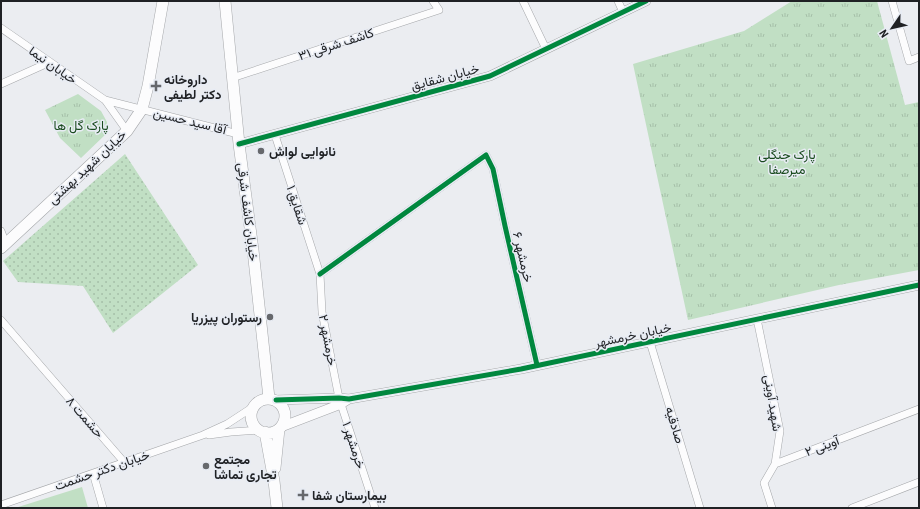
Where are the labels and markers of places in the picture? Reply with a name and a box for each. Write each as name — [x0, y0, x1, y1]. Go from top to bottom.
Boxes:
place label: داروخانه دکتر لطیفی — [164, 72, 221, 103]
marker: داروخانه دکتر لطیفی — [151, 81, 161, 91]
place label: نانوایی لواش — [269, 144, 336, 160]
marker: نانوایی لواش — [256, 146, 266, 156]
place label: رستوران پیزریا — [191, 310, 262, 327]
marker: رستوران پیزریا — [265, 312, 275, 322]
place label: مجتمع تجاری تماشا — [214, 452, 277, 483]
marker: مجتمع تجاری تماشا — [201, 461, 211, 471]
place label: بیمارستان شفا — [312, 488, 387, 504]
marker: بیمارستان شفا — [297, 489, 309, 501]

